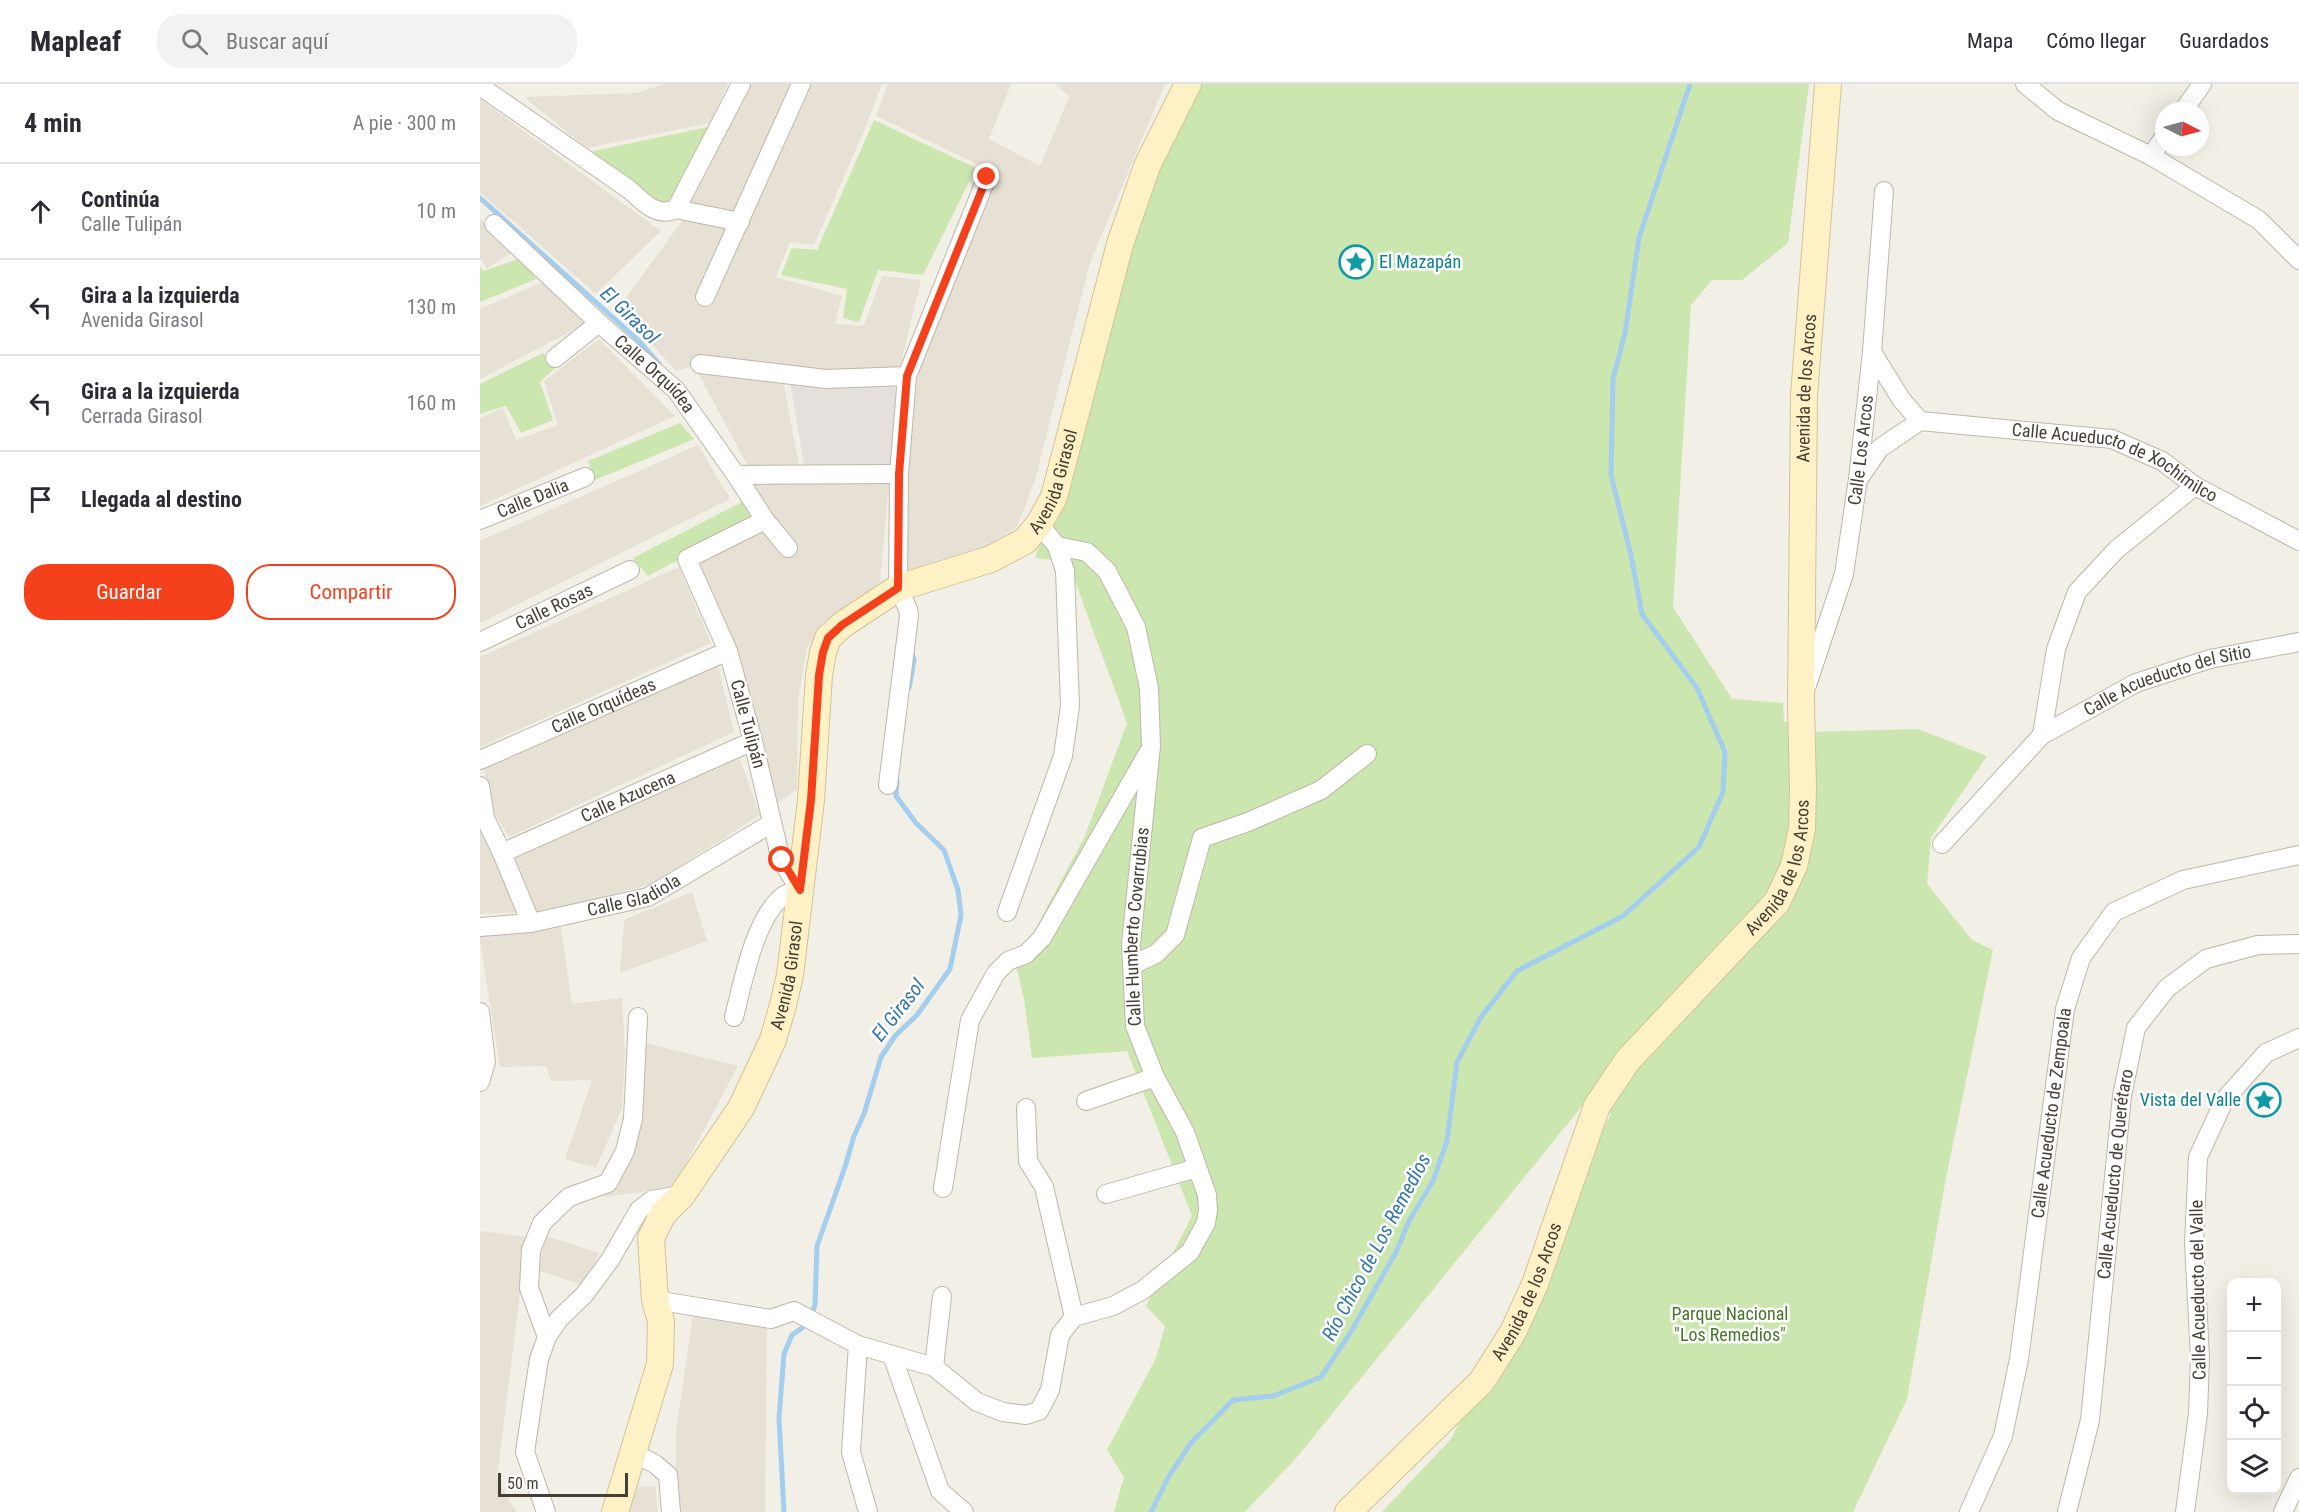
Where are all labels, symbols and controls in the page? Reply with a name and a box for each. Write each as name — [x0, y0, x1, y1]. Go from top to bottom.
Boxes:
search box — [157, 14, 577, 68]
text: Mapleaf — [30, 25, 121, 58]
icon: search — [178, 25, 211, 58]
text: Buscar aquí — [226, 29, 329, 54]
text: Mapa — [1967, 29, 2013, 53]
text: Cómo llegar — [2046, 29, 2146, 53]
text: Guardados — [2179, 29, 2269, 53]
north arrow — [2155, 102, 2209, 156]
text: 4 min — [24, 108, 82, 138]
text: A pie · 300 m — [353, 111, 456, 135]
route end — [973, 163, 999, 189]
text: Continúa — [81, 187, 160, 212]
icon: ahead — [24, 195, 57, 228]
text: 10 m — [417, 199, 456, 223]
text: Calle Tulipán — [81, 212, 182, 236]
place icon: El Mazapán — [1338, 244, 1374, 280]
place label: El Mazapán — [1379, 251, 1461, 272]
water label: El Girasol — [596, 281, 665, 349]
text: Gira a la izquierda — [81, 283, 240, 308]
icon: left — [24, 291, 57, 324]
text: 130 m — [407, 295, 456, 319]
text: Avenida Girasol — [81, 308, 204, 332]
street label: Avenida de los Arcos — [1792, 313, 1820, 463]
street label: Calle Orquídea — [610, 330, 700, 417]
text: Gira a la izquierda — [81, 379, 240, 404]
icon: left — [24, 387, 57, 420]
text: 160 m — [407, 391, 456, 415]
street label: Calle Los Arcos — [1843, 394, 1877, 507]
text: Cerrada Girasol — [81, 404, 203, 428]
street label: Calle Acueducto de Xochimilco — [2011, 419, 2221, 506]
street label: Avenida Girasol — [1024, 427, 1081, 538]
street label: Calle Dalia — [494, 474, 571, 522]
icon: arrive — [24, 483, 57, 516]
text: Llegada al destino — [81, 487, 242, 512]
button: Guardar — [24, 564, 234, 620]
button: Compartir — [246, 564, 456, 620]
street label: Calle Rosas — [512, 579, 596, 634]
street label: Calle Acueducto del Sitio — [2080, 640, 2253, 720]
street label: Calle Orquídeas — [548, 673, 659, 737]
street label: Calle Tulipán — [727, 677, 770, 771]
street label: Calle Azucena — [577, 766, 678, 826]
street label: Avenida de los Arcos — [1740, 799, 1813, 939]
street label: Calle Humberto Covarrubias — [1120, 826, 1153, 1027]
route start — [768, 846, 794, 872]
street label: Calle Gladiola — [585, 869, 684, 920]
street label: Avenida Girasol — [765, 920, 806, 1032]
water label: El Girasol — [866, 974, 930, 1046]
street label: Calle Acueducto de Zempoala — [2027, 1007, 2075, 1219]
street label: Calle Acueducto de Querétaro — [2093, 1067, 2137, 1280]
place icon: Vista del Valle — [2246, 1082, 2282, 1118]
place label: Vista del Valle — [2140, 1089, 2241, 1110]
water label: Río Chico de Los Remedios — [1316, 1149, 1436, 1345]
street label: Calle Acueducto del Valle — [2185, 1200, 2210, 1380]
street label: Avenida de los Arcos — [1487, 1220, 1566, 1364]
map controls — [2227, 1278, 2281, 1494]
button: + — [2227, 1278, 2281, 1332]
park label: Parque Nacional "Los Remedios" — [1672, 1303, 1788, 1345]
button: − — [2227, 1332, 2281, 1386]
button: locate — [2227, 1386, 2281, 1440]
button: layers — [2227, 1440, 2281, 1494]
scale bar — [498, 1470, 628, 1498]
text: 50 m — [507, 1474, 539, 1493]

